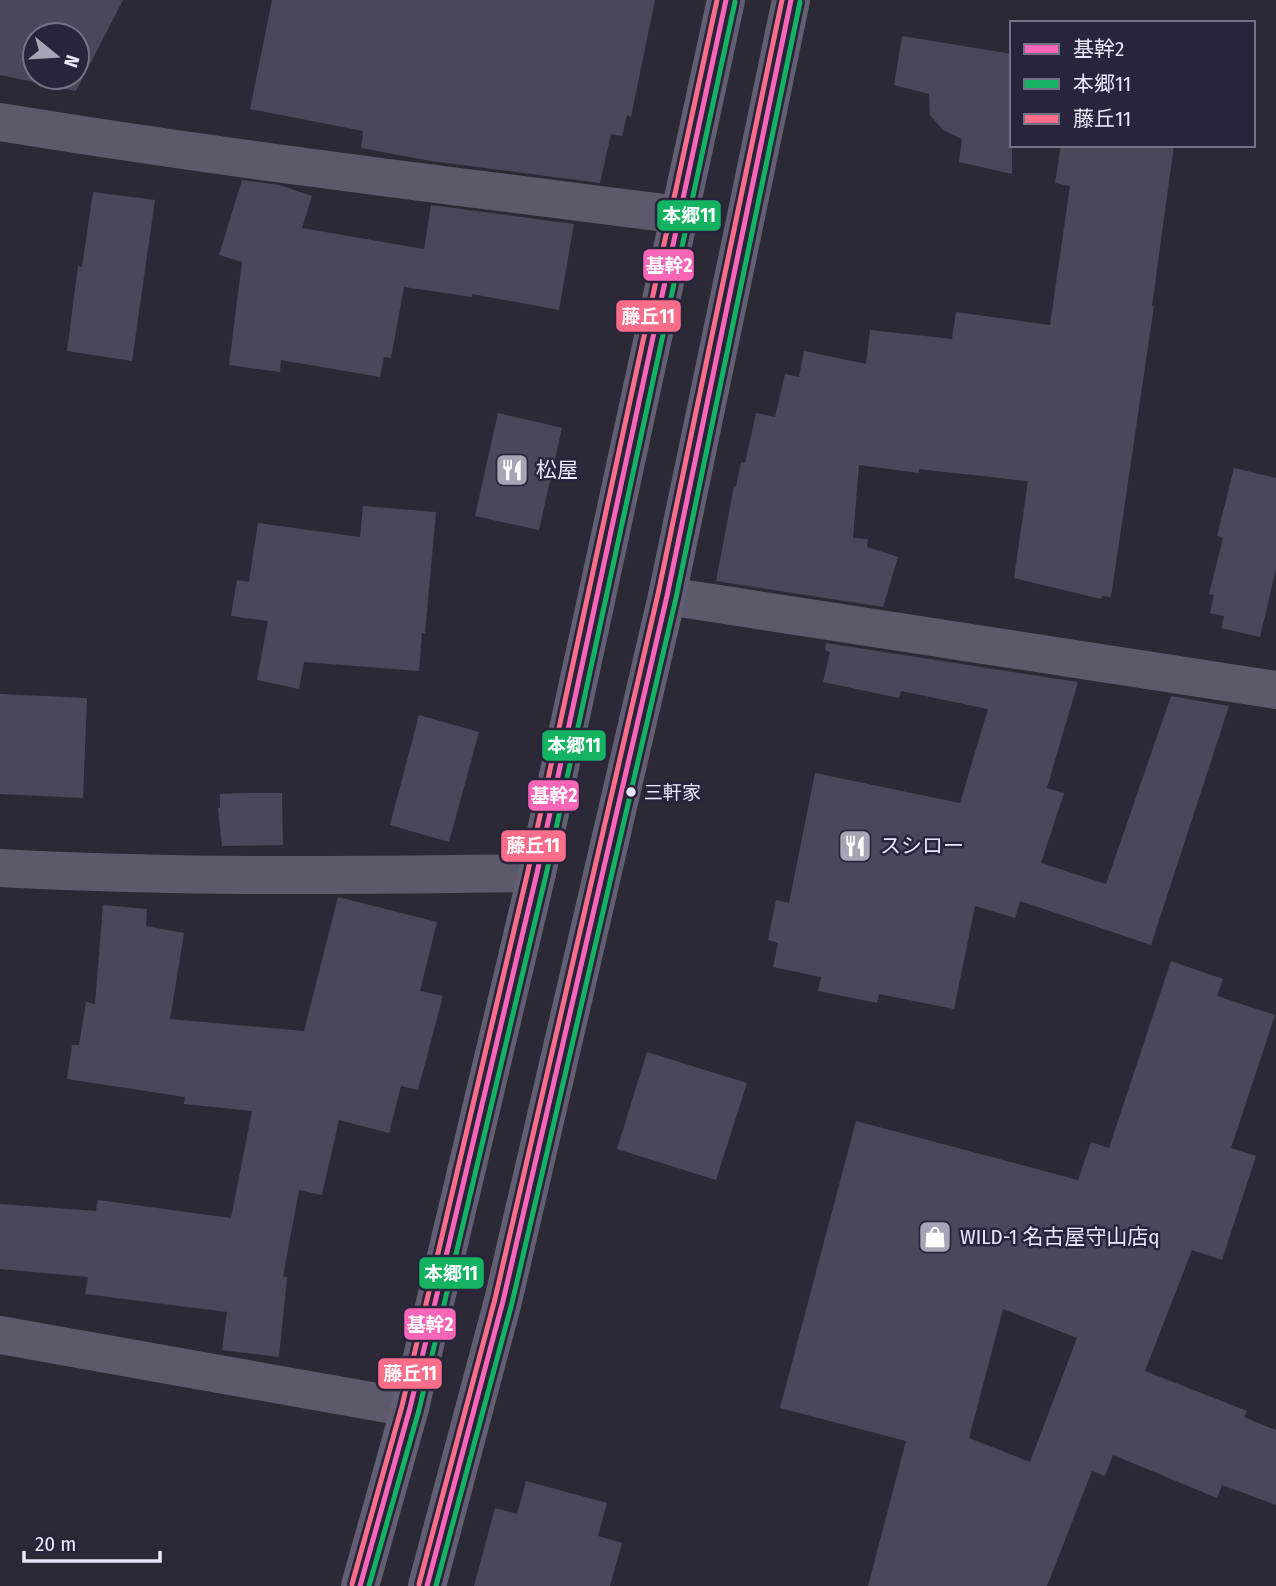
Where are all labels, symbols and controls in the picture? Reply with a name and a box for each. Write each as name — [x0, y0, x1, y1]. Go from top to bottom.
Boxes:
north arrow — [21, 21, 91, 91]
legend — [1010, 21, 1255, 147]
text: 基幹2 — [1073, 36, 1124, 62]
text: N — [59, 52, 84, 70]
text: 本郷11 — [1073, 71, 1131, 97]
text: 藤丘11 — [1073, 106, 1131, 132]
line badge: 本郷11 — [656, 199, 722, 232]
text: 本郷11 — [662, 204, 716, 227]
line badge: 基幹2 — [642, 248, 695, 282]
text: 基幹2 — [646, 254, 693, 277]
line badge: 藤丘11 — [615, 299, 682, 333]
text: 藤丘11 — [621, 305, 675, 328]
restaurant icon: 松屋 — [493, 451, 531, 489]
place label: 松屋 — [536, 457, 578, 483]
line badge: 本郷11 — [541, 729, 607, 762]
text: 本郷11 — [547, 734, 601, 757]
line badge: 基幹2 — [527, 779, 580, 812]
place label: 三軒家 — [644, 781, 701, 804]
text: 基幹2 — [531, 784, 578, 807]
marker: 三軒家 — [624, 785, 638, 799]
restaurant icon: スシロー — [836, 827, 874, 865]
line badge: 藤丘11 — [500, 829, 567, 863]
place label: スシロー — [880, 833, 964, 859]
text: 藤丘11 — [506, 834, 560, 857]
shop icon: WILD-1 名古屋守山店q — [916, 1218, 954, 1256]
place label: WILD-1 名古屋守山店q — [960, 1224, 1159, 1250]
line badge: 本郷11 — [418, 1256, 485, 1290]
text: 本郷11 — [424, 1262, 478, 1285]
line badge: 基幹2 — [403, 1307, 457, 1341]
text: 基幹2 — [407, 1313, 454, 1336]
line badge: 藤丘11 — [377, 1357, 443, 1390]
text: 藤丘11 — [383, 1362, 437, 1385]
scale bar — [24, 1520, 161, 1564]
text: 20 m — [35, 1531, 76, 1557]

